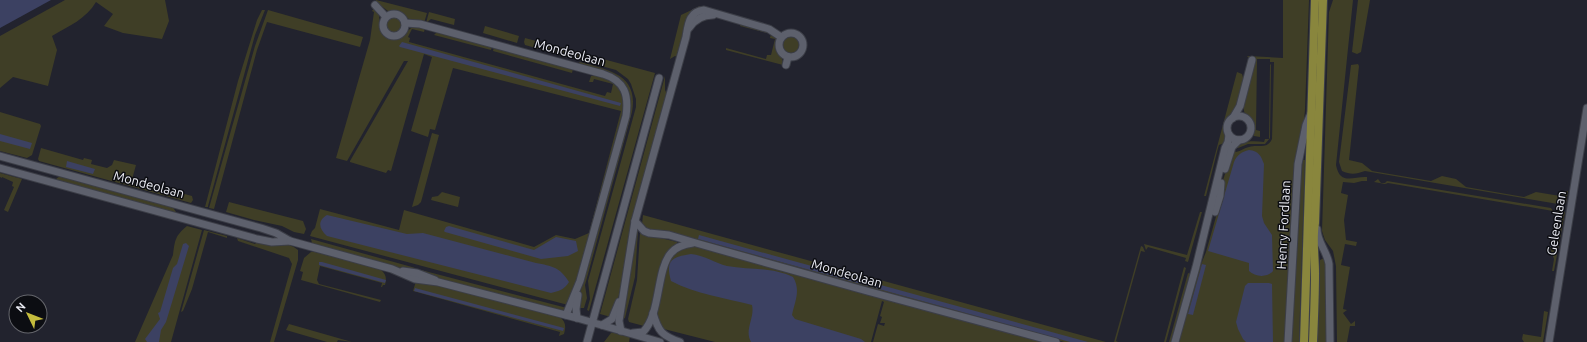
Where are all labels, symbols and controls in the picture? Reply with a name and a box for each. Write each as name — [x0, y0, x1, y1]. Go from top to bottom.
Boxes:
street label: Mondeolaan — [533, 36, 607, 68]
street label: Mondeolaan — [112, 168, 186, 200]
street label: Henry Fordlaan — [1274, 180, 1292, 270]
street label: Geleenlaan — [1544, 190, 1568, 256]
street label: Mondeolaan — [810, 256, 884, 290]
north arrow — [8, 294, 48, 334]
text: N — [13, 300, 28, 314]

